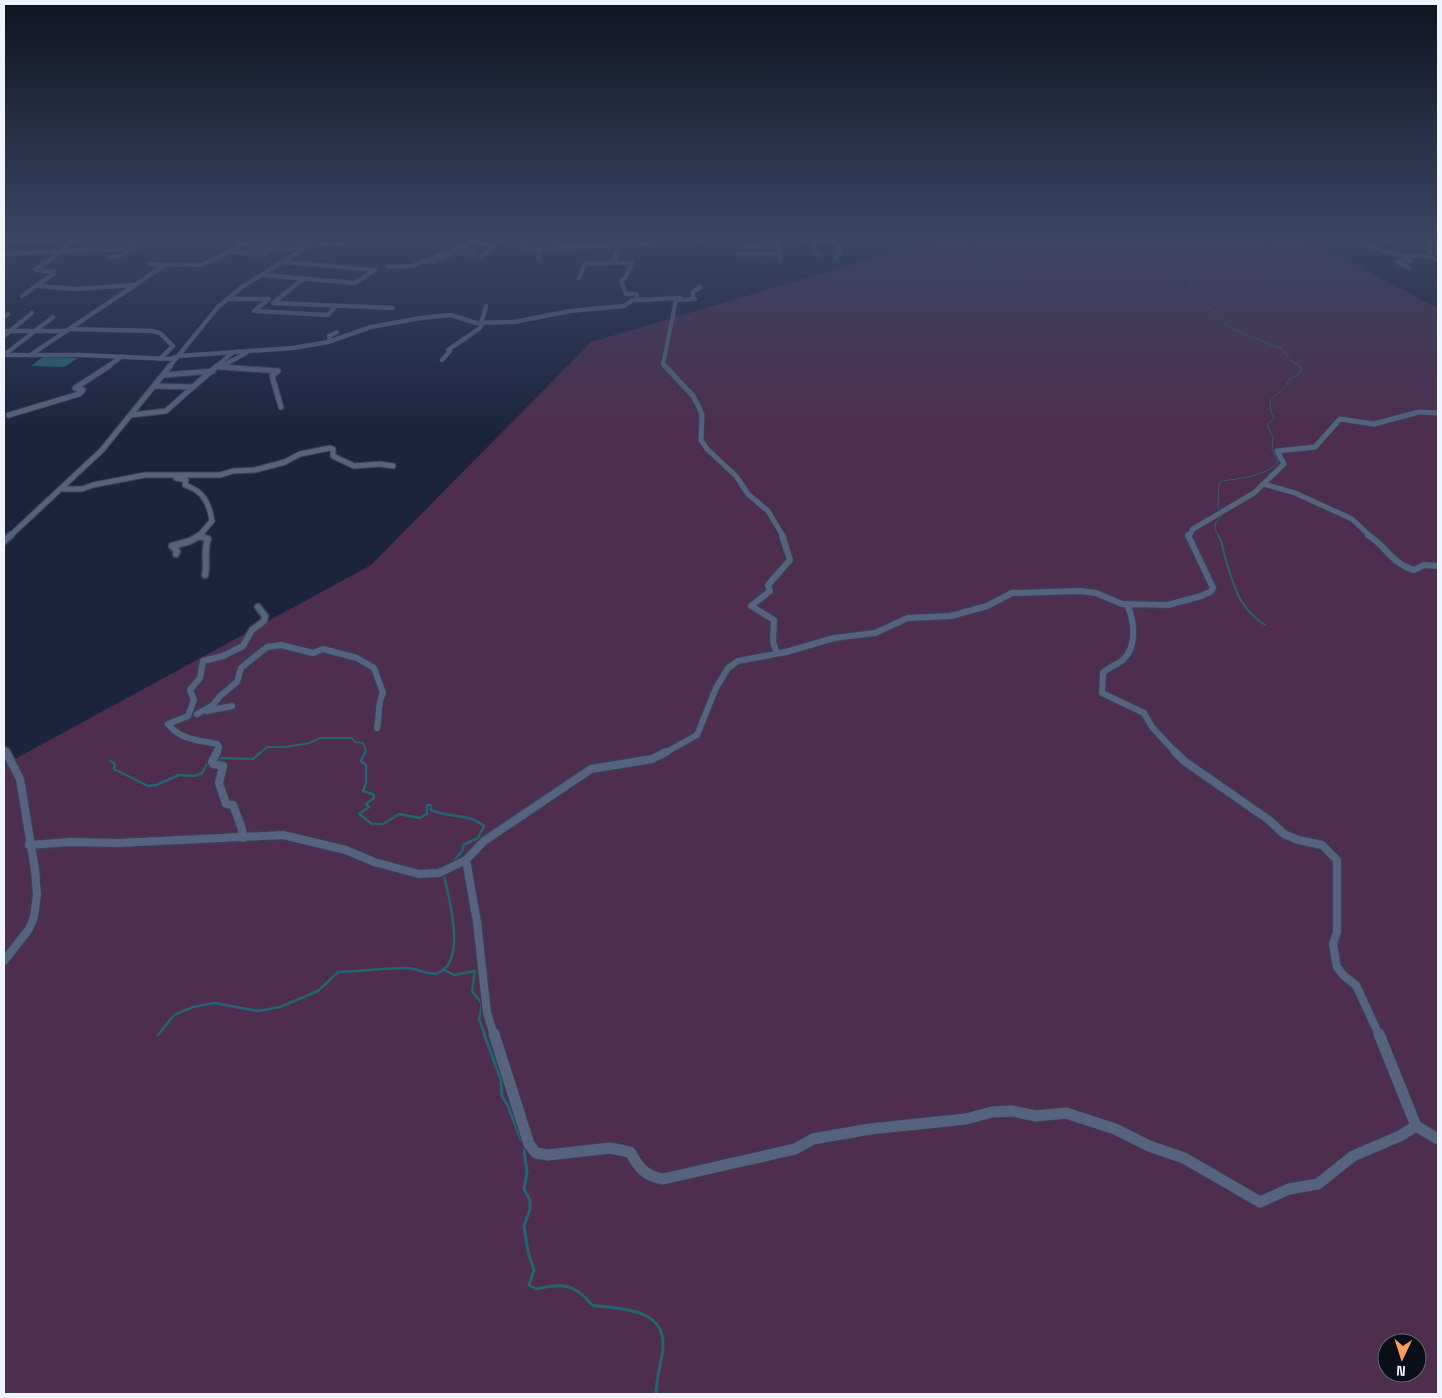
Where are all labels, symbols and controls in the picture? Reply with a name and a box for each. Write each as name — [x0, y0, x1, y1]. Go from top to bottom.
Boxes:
north arrow — [1377, 1333, 1427, 1383]
text: N — [1396, 1362, 1406, 1380]

